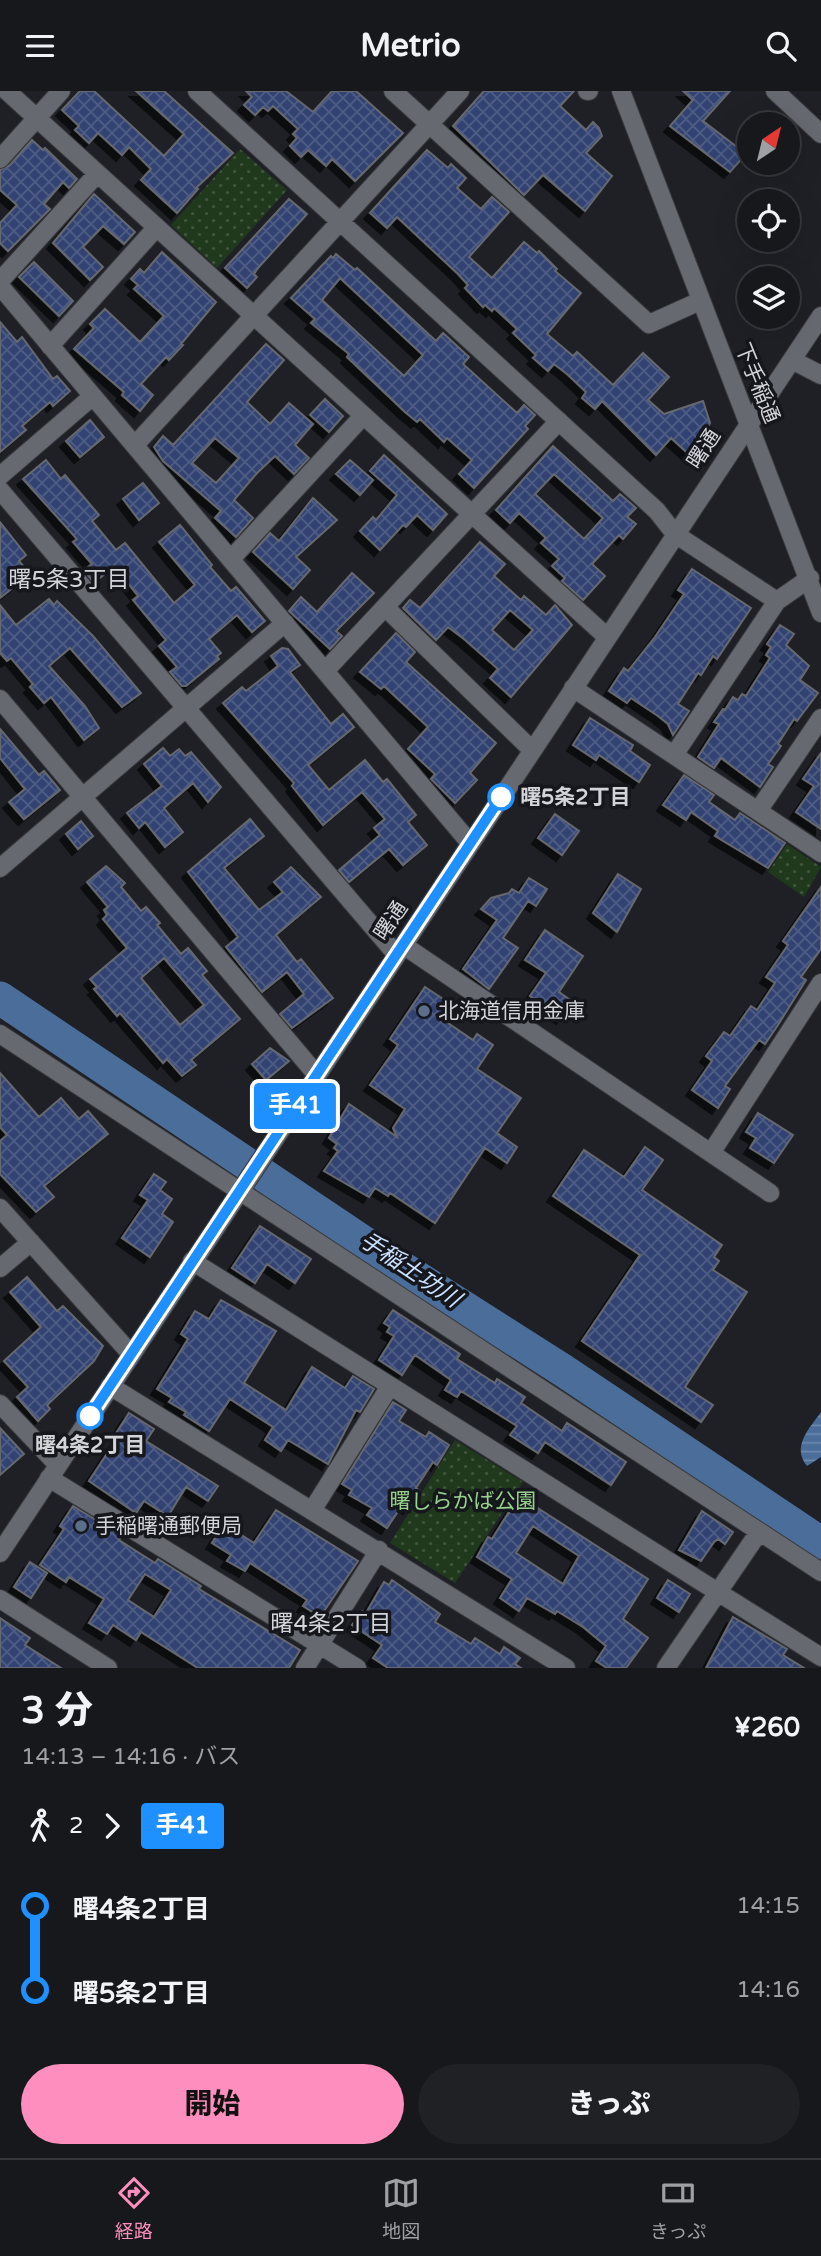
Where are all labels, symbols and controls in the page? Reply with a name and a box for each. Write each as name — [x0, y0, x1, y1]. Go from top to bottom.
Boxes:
icon: menu — [21, 27, 59, 65]
text: Metrio — [360, 27, 461, 65]
icon: search — [762, 27, 800, 65]
north arrow — [737, 112, 800, 175]
map controls — [737, 112, 800, 329]
button: locate — [737, 189, 800, 252]
button: layers — [737, 266, 800, 329]
street label: 下手稲通 — [730, 339, 784, 427]
street label: 曙通 — [682, 425, 726, 473]
district label: 曙5条3丁目 — [9, 566, 129, 594]
marker: 曙5条2丁目 — [488, 784, 514, 810]
place label: 曙5条2丁目 — [520, 785, 630, 810]
street label: 曙通 — [369, 897, 413, 945]
place label: 北海道信用金庫 — [438, 999, 585, 1024]
marker: 北海道信用金庫 — [416, 1003, 432, 1019]
line badge: 手41 — [255, 1083, 335, 1129]
text: 手41 — [268, 1091, 322, 1120]
water label: 手稲土功川 — [355, 1226, 468, 1315]
marker: 曙4条2丁目 — [77, 1403, 103, 1429]
place label: 曙4条2丁目 — [35, 1433, 145, 1458]
park label: 曙しらかば公園 — [390, 1489, 537, 1514]
place label: 手稲曙通郵便局 — [95, 1514, 242, 1539]
marker: 手稲曙通郵便局 — [73, 1518, 89, 1534]
district label: 曙4条2丁目 — [271, 1610, 391, 1638]
text: 3 分 — [21, 1688, 93, 1734]
text: ¥260 — [734, 1712, 800, 1743]
text: 14:13 – 14:16 · バス — [21, 1743, 240, 1771]
icon: walk — [21, 1807, 59, 1845]
icon: forward — [93, 1807, 131, 1845]
text: 手41 — [155, 1811, 210, 1840]
text: 2 — [69, 1812, 83, 1840]
text: 14:15 — [736, 1892, 800, 1920]
text: 曙4条2丁目 — [73, 1894, 210, 1925]
text: 14:16 — [736, 1976, 800, 2004]
text: 曙5条2丁目 — [73, 1978, 210, 2009]
button: 開始 — [21, 2064, 404, 2144]
button: きっぷ — [418, 2064, 800, 2144]
tab: 経路 — [115, 2174, 153, 2243]
tab: 地図 — [382, 2174, 420, 2243]
tab: きっぷ — [650, 2174, 706, 2243]

